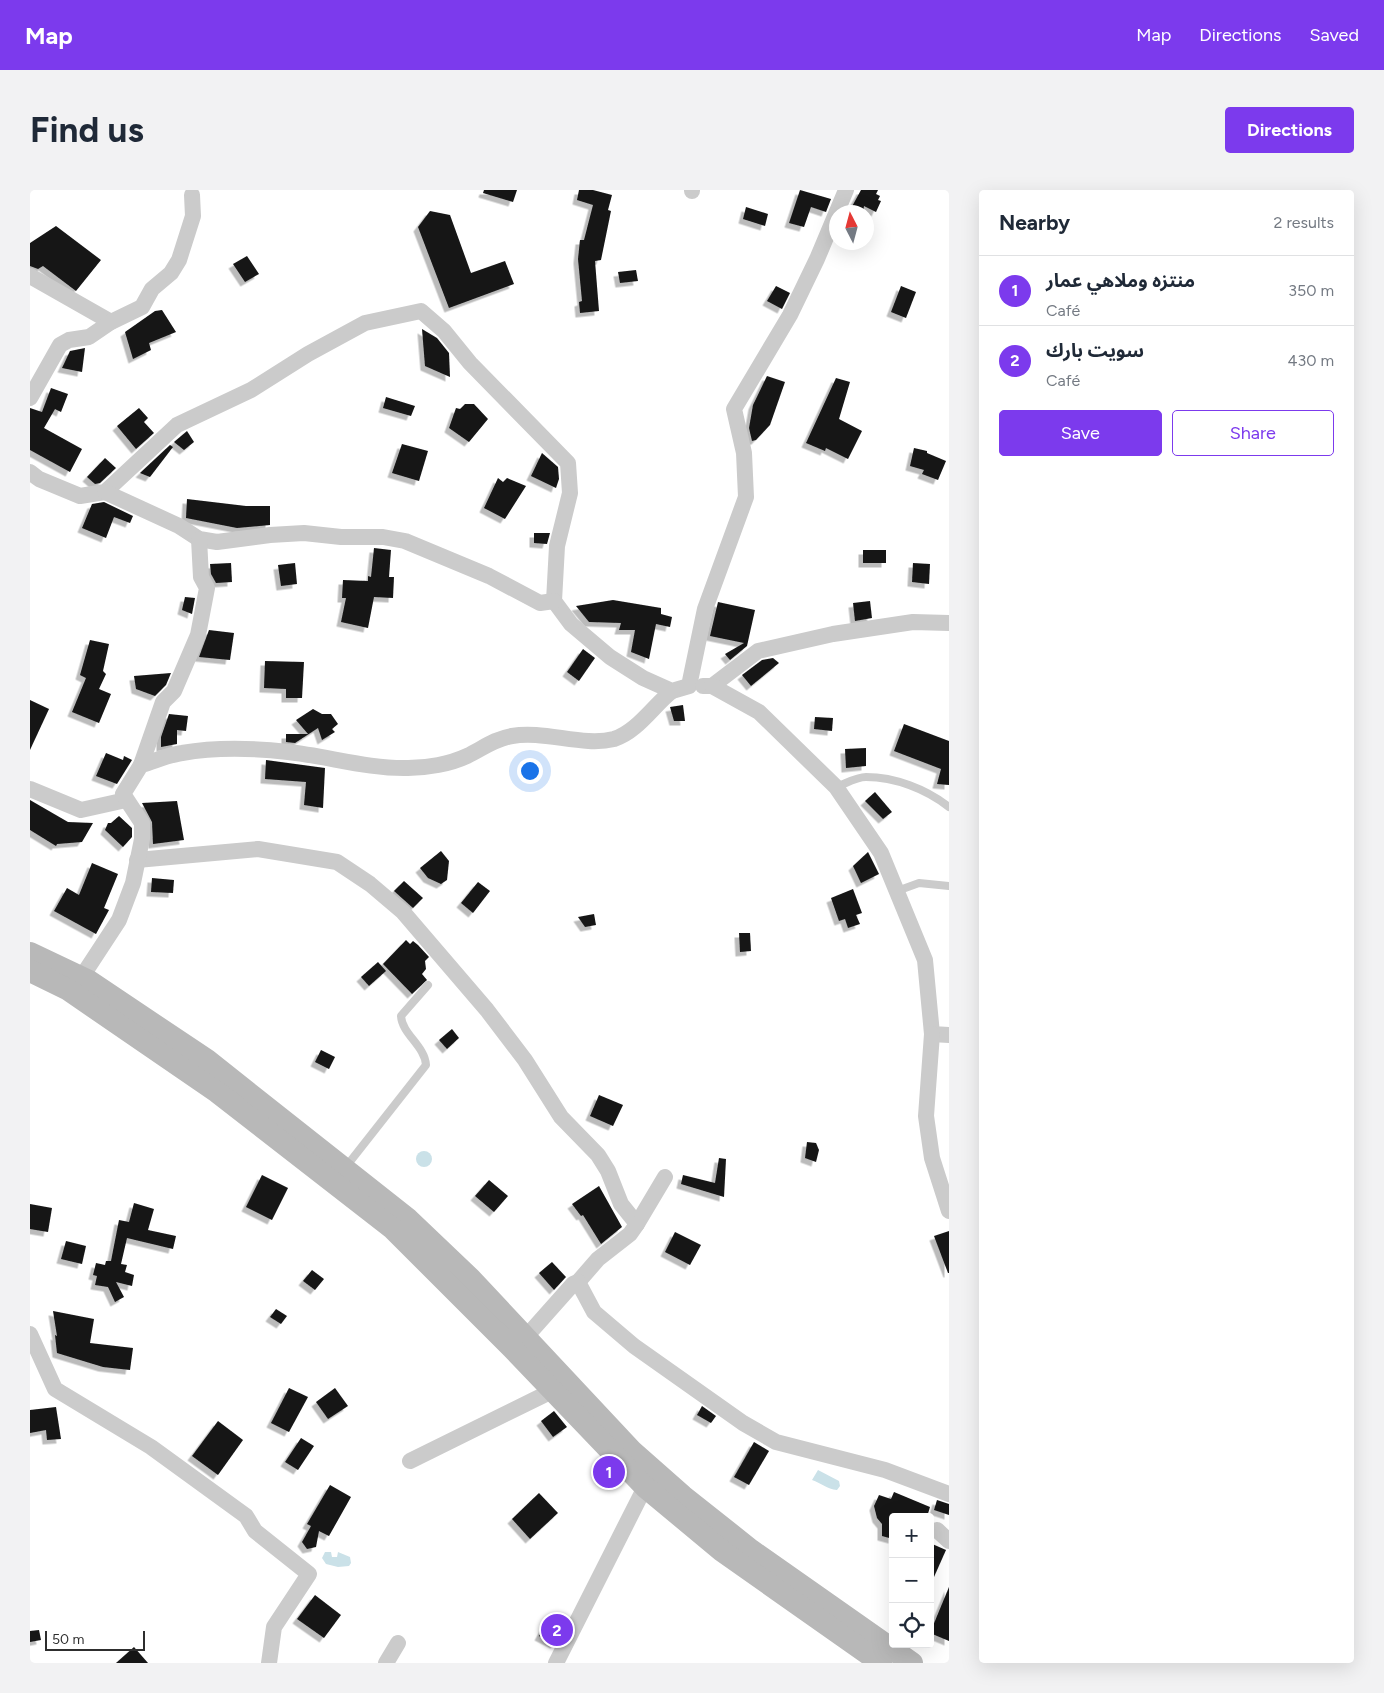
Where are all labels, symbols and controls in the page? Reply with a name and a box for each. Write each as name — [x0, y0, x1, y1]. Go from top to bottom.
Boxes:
text: Map — [25, 21, 73, 50]
text: Map — [1136, 24, 1171, 46]
text: Directions — [1199, 24, 1281, 46]
text: Saved — [1309, 24, 1359, 46]
button: Directions — [1225, 107, 1354, 153]
text: Find us — [30, 109, 144, 151]
north arrow — [829, 205, 874, 250]
text: Nearby — [999, 210, 1070, 235]
text: 2 results — [1274, 213, 1334, 232]
text: منتزه وملاهي عمار — [1046, 269, 1195, 292]
text: 1 — [1012, 281, 1018, 300]
text: 350 m — [1288, 281, 1334, 300]
text: Café — [1046, 301, 1080, 320]
text: سويت بارك — [1046, 339, 1144, 362]
text: 2 — [1010, 351, 1020, 370]
text: 430 m — [1288, 351, 1334, 370]
text: Café — [1046, 371, 1080, 390]
button: Save — [999, 410, 1162, 456]
button: Share — [1172, 410, 1334, 456]
your location — [517, 758, 543, 784]
pin: 1 — [593, 1453, 625, 1491]
map controls — [889, 1513, 934, 1648]
button: + — [889, 1513, 934, 1558]
button: − — [889, 1558, 934, 1603]
button: locate — [889, 1603, 934, 1648]
pin: 2 — [541, 1611, 573, 1649]
scale bar — [45, 1628, 145, 1651]
text: 50 m — [52, 1631, 84, 1648]

